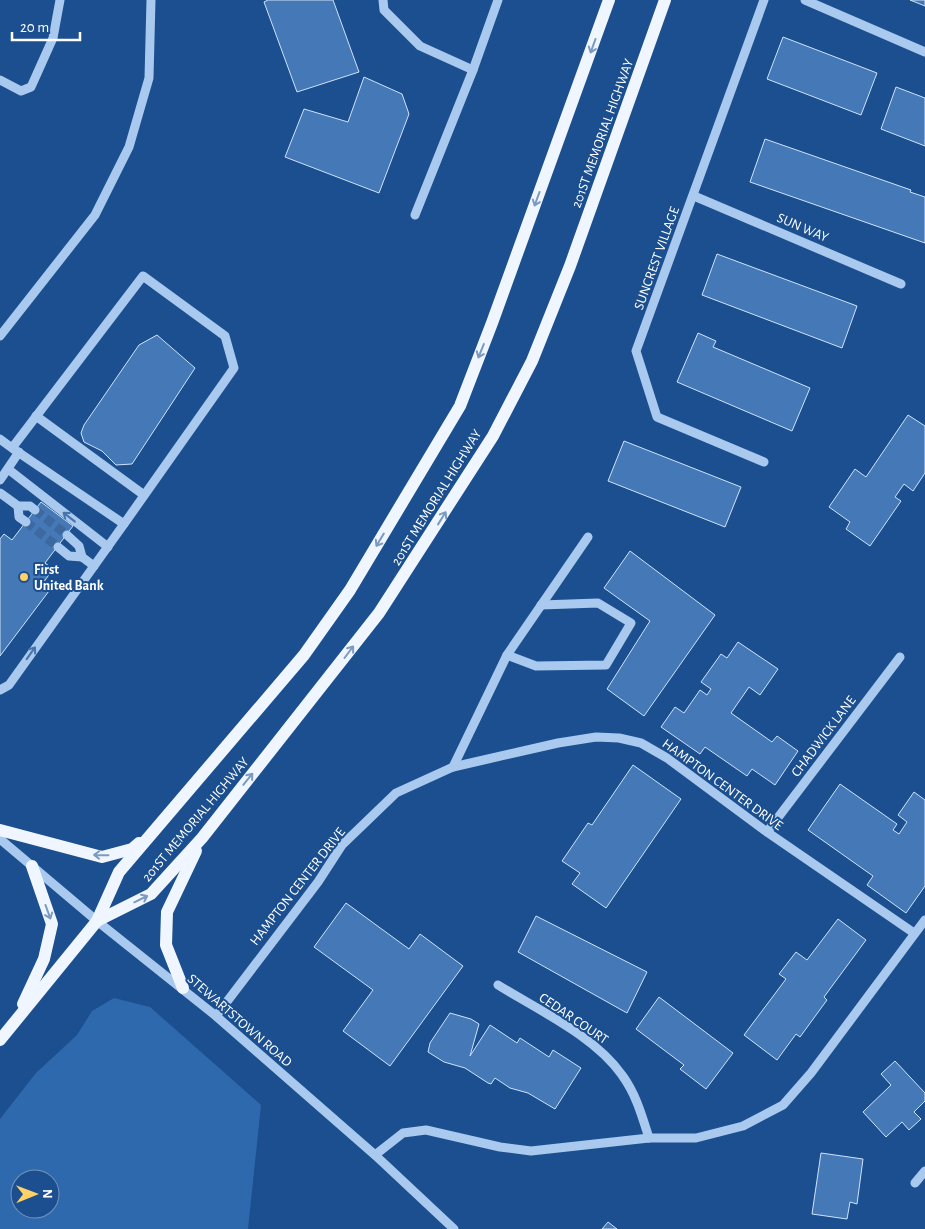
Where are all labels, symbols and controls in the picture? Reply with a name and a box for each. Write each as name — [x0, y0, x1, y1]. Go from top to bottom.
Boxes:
scale bar — [12, 10, 80, 42]
text: 20 m — [20, 20, 49, 35]
one-way arrow — [588, 38, 597, 53]
street label: 201ST MEMORIAL HIGHWAY — [569, 56, 637, 210]
one-way arrow — [532, 190, 541, 206]
street label: SUNCREST VILLAGE — [632, 205, 682, 312]
street label: SUN WAY — [775, 211, 831, 245]
one-way arrow — [476, 343, 485, 358]
street label: 201ST MEMORIAL HIGHWAY — [389, 427, 485, 568]
one-way arrow — [62, 512, 76, 522]
one-way arrow — [437, 512, 447, 526]
one-way arrow — [374, 532, 384, 546]
place label: First United Bank — [34, 563, 104, 593]
marker: First United Bank — [18, 571, 30, 583]
one-way arrow — [344, 646, 355, 659]
one-way arrow — [26, 647, 36, 661]
street label: CHADWICK LANE — [789, 693, 859, 780]
street label: HAMPTON CENTER DRIVE — [660, 736, 785, 833]
street label: 201ST MEMORIAL HIGHWAY — [140, 754, 252, 884]
one-way arrow — [243, 773, 254, 786]
street label: HAMPTON CENTER DRIVE — [248, 825, 348, 948]
one-way arrow — [93, 850, 109, 860]
one-way arrow — [133, 894, 148, 904]
one-way arrow — [44, 904, 53, 919]
street label: STEWARTSTOWN ROAD — [184, 972, 294, 1070]
street label: CEDAR COURT — [536, 991, 611, 1047]
north arrow — [10, 1169, 60, 1219]
text: N — [40, 1189, 54, 1199]

